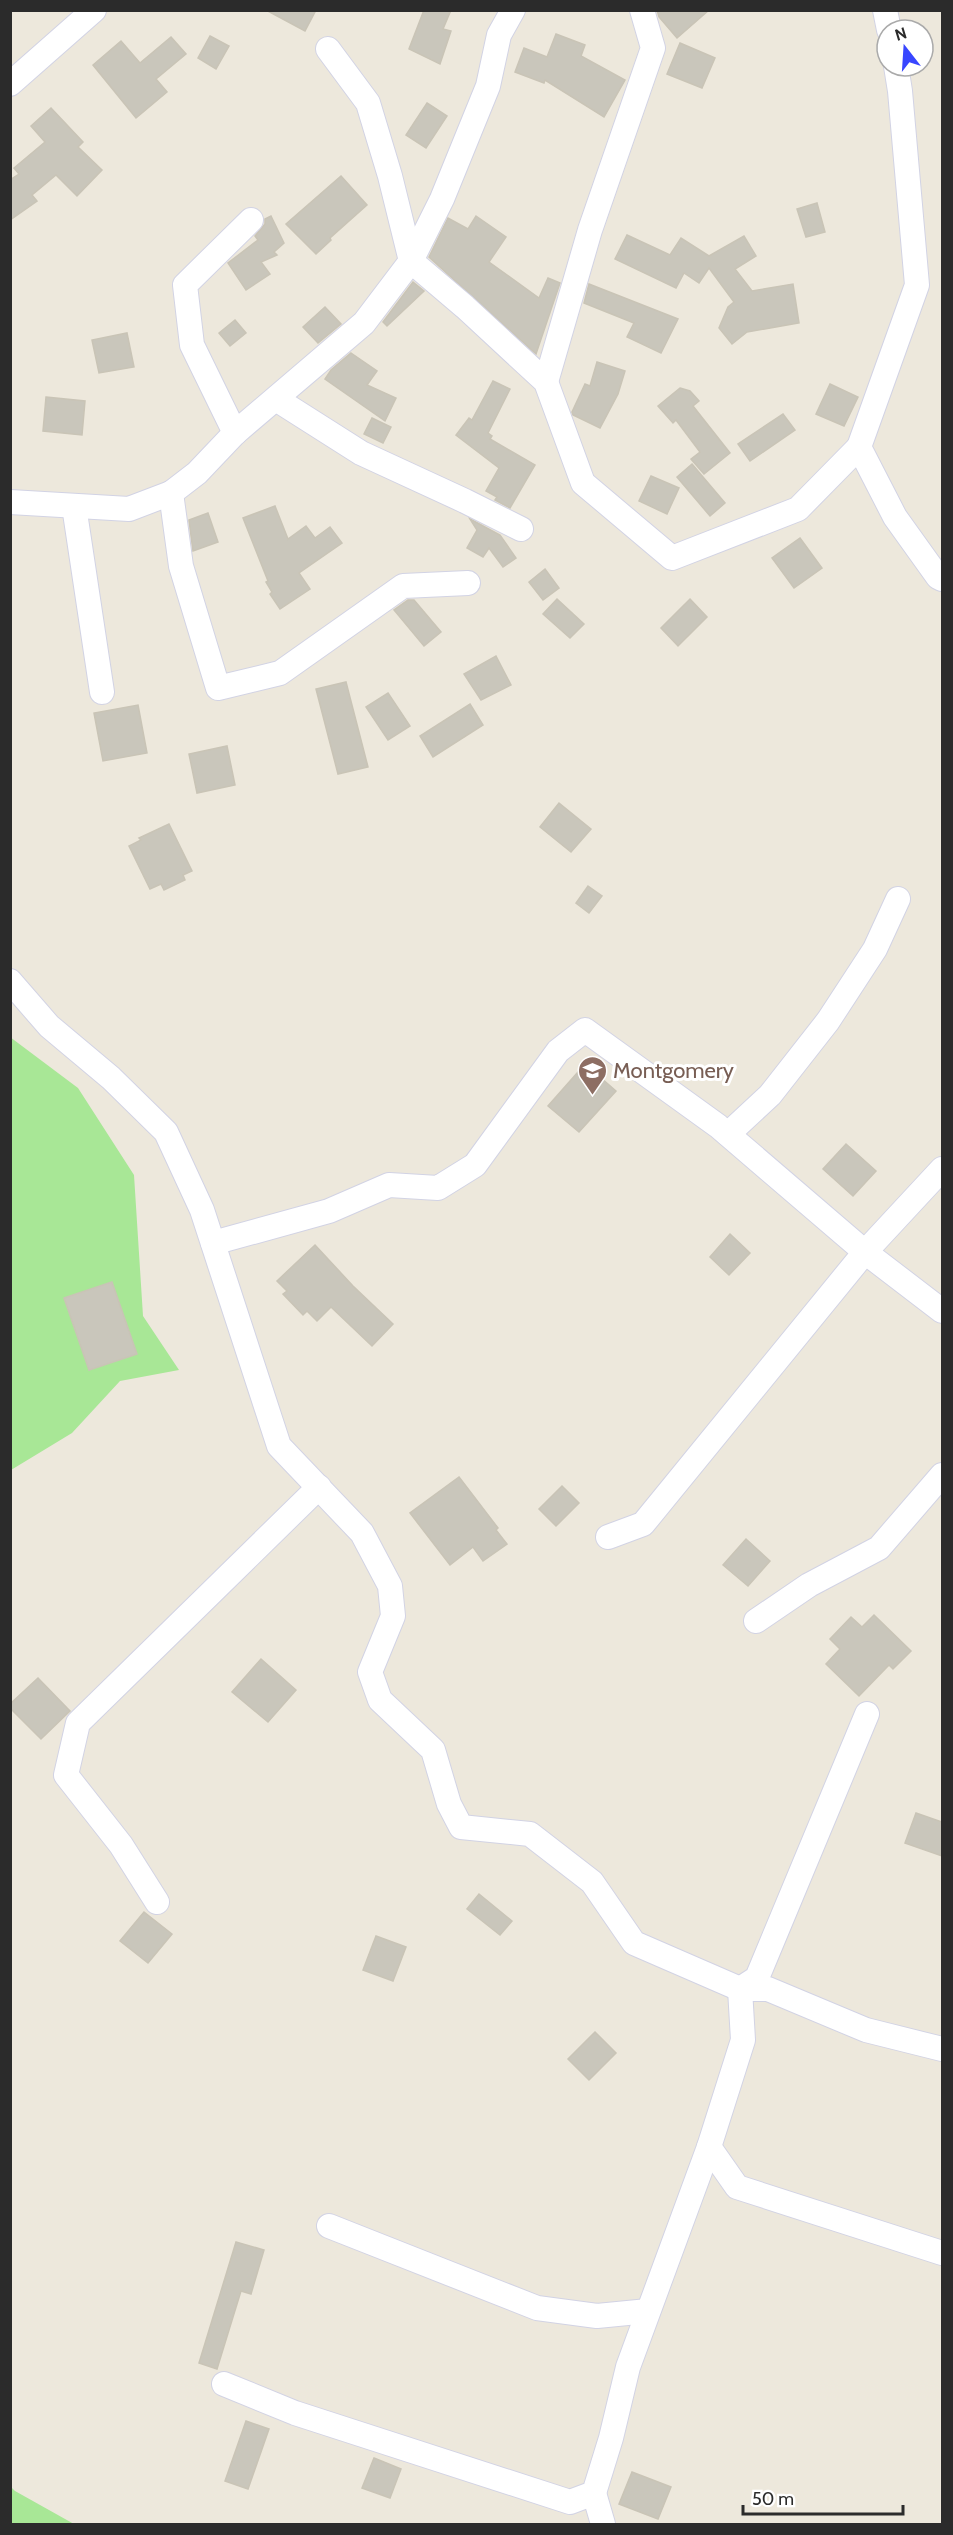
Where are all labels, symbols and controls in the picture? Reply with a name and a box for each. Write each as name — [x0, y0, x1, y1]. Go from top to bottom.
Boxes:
north arrow — [875, 18, 935, 78]
text: N — [893, 23, 909, 45]
school or university icon: Montgomery — [576, 1054, 608, 1096]
place label: Montgomery — [613, 1057, 734, 1084]
scale bar — [743, 2478, 904, 2516]
text: 50 m — [752, 2488, 794, 2510]

